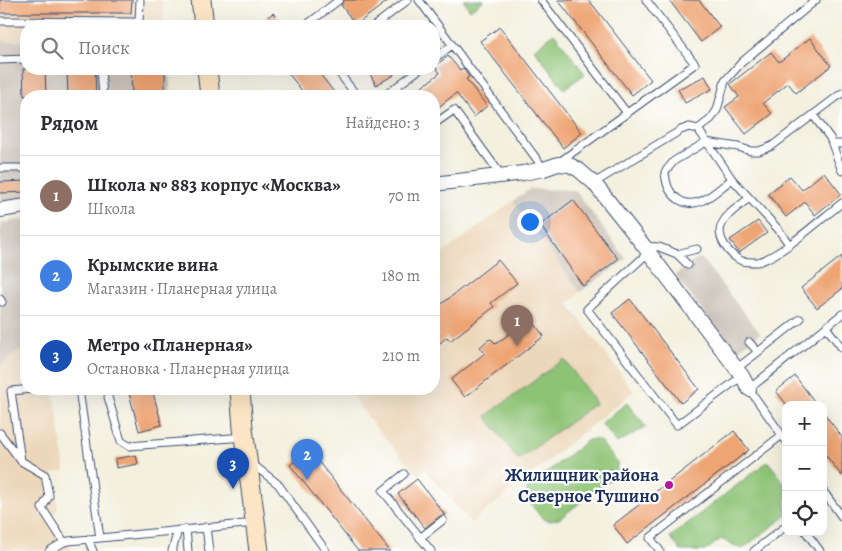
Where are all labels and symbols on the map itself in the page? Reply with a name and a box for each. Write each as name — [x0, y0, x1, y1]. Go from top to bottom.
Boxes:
your location — [517, 209, 543, 235]
pin: 1 — [501, 305, 533, 346]
pin: 2 — [291, 439, 323, 480]
pin: 3 — [217, 448, 249, 489]
place label: Жилищник района Северное Тушино — [505, 463, 659, 508]
marker: Жилищник района Северное Тушино — [663, 479, 675, 491]

